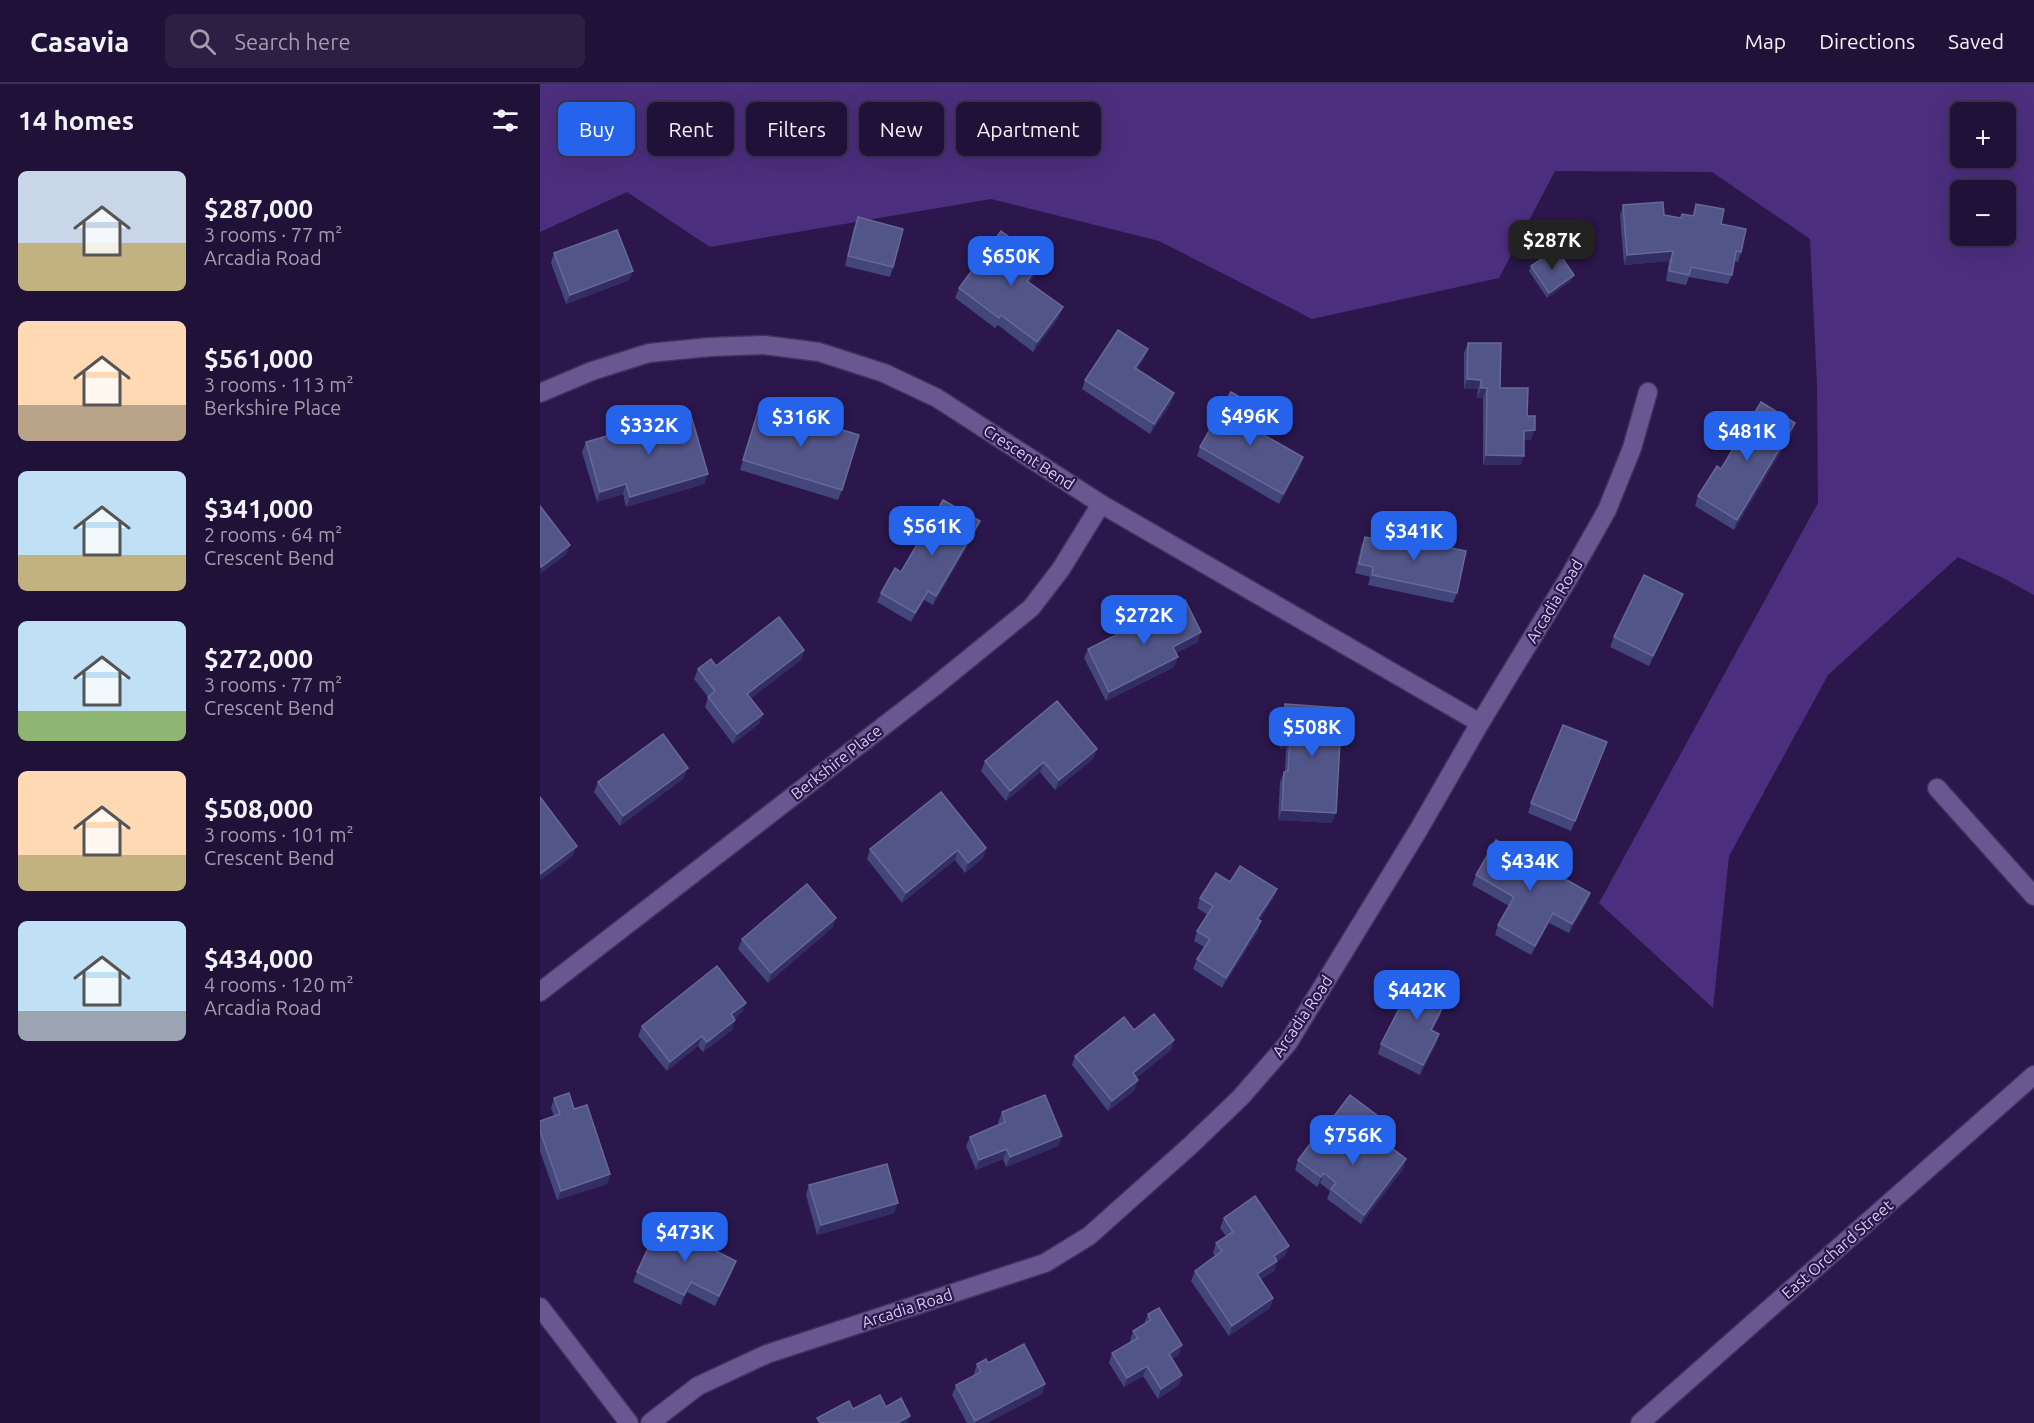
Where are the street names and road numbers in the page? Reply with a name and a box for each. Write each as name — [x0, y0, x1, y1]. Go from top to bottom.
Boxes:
street label: Crescent Bend — [980, 421, 1078, 493]
street label: Arcadia Road — [1522, 556, 1586, 646]
street label: Berkshire Place — [787, 721, 885, 803]
street label: Arcadia Road — [1268, 972, 1336, 1060]
street label: East Orchard Street — [1778, 1195, 1897, 1302]
street label: Arcadia Road — [859, 1285, 955, 1331]

